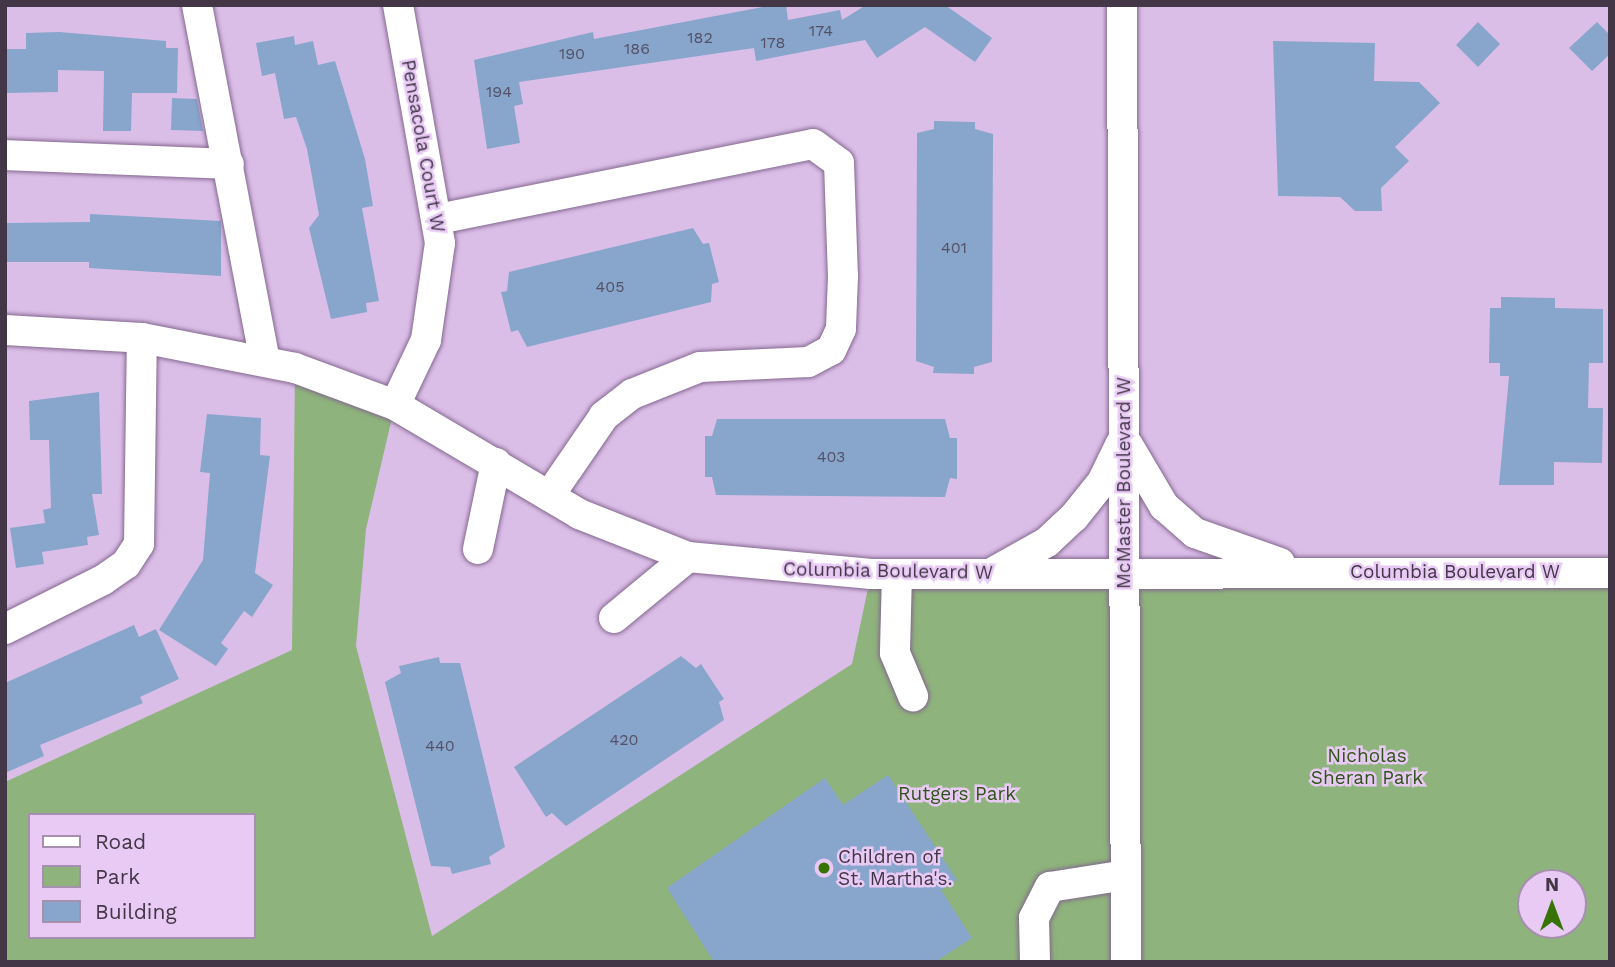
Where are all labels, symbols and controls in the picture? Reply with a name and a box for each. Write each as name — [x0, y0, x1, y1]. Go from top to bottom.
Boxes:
house number: 174 — [809, 21, 833, 41]
house number: 182 — [687, 28, 713, 48]
house number: 178 — [761, 33, 785, 53]
house number: 186 — [624, 39, 650, 59]
house number: 190 — [559, 44, 585, 64]
street label: Pensacola Court W — [396, 57, 450, 235]
house number: 194 — [486, 82, 512, 102]
house number: 401 — [941, 238, 967, 258]
house number: 405 — [595, 277, 625, 297]
street label: McMaster Boulevard W — [1113, 376, 1135, 590]
house number: 403 — [817, 447, 845, 467]
street label: Columbia Boulevard W — [782, 558, 994, 584]
street label: Columbia Boulevard W — [1350, 561, 1560, 583]
house number: 420 — [609, 730, 639, 750]
house number: 440 — [425, 736, 455, 756]
park label: Nicholas Sheran Park — [1311, 745, 1423, 789]
park label: Rutgers Park — [898, 783, 1016, 805]
legend — [28, 813, 256, 939]
text: Road — [95, 829, 146, 854]
place label: Children of St. Martha's. — [838, 846, 953, 890]
marker: Children of St. Martha's. — [816, 860, 832, 876]
text: Park — [95, 864, 140, 889]
north arrow — [1517, 869, 1587, 939]
text: N — [1545, 873, 1559, 896]
text: Building — [95, 899, 177, 924]

